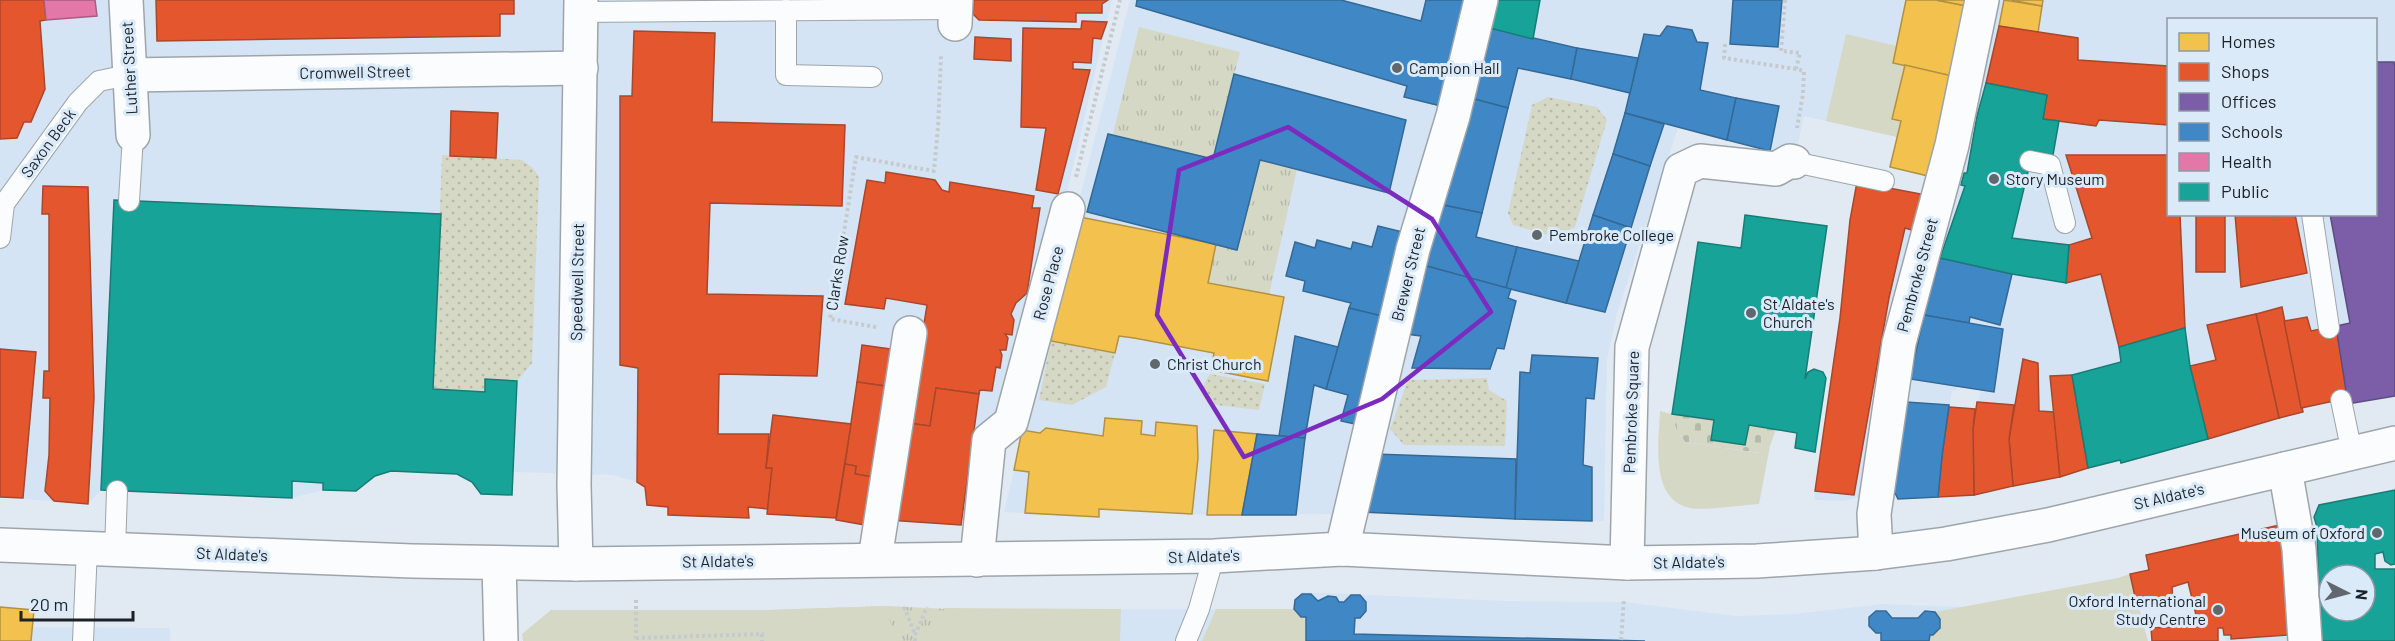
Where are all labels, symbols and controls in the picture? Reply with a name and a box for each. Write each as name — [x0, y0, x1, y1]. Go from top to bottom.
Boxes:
legend — [2167, 18, 2377, 216]
street label: Luther Street — [117, 21, 140, 115]
text: Homes — [2221, 30, 2275, 52]
place label: Campion Hall — [1409, 58, 1499, 77]
text: Shops — [2221, 60, 2270, 82]
street label: Cromwell Street — [299, 61, 411, 82]
marker: Campion Hall — [1390, 61, 1404, 75]
text: Offices — [2221, 90, 2277, 112]
street label: Saxon Beck — [16, 105, 79, 181]
text: Schools — [2221, 120, 2283, 142]
text: Health — [2221, 150, 2272, 172]
place label: Story Museum — [2006, 169, 2105, 188]
marker: Story Museum — [1987, 172, 2001, 186]
text: Public — [2221, 180, 2269, 202]
street label: Pembroke Street — [1892, 216, 1941, 334]
street label: Speedwell Street — [566, 223, 587, 341]
street label: Brewer Street — [1387, 225, 1428, 323]
place label: Pembroke College — [1549, 225, 1674, 244]
marker: Pembroke College — [1530, 228, 1544, 242]
street label: Clarks Row — [821, 233, 852, 312]
street label: Rose Place — [1029, 244, 1067, 322]
place label: St Aldate's Church — [1763, 294, 1835, 331]
marker: St Aldate's Church — [1744, 306, 1758, 320]
street label: Pembroke Square — [1619, 350, 1642, 474]
place label: Christ Church — [1167, 354, 1262, 373]
marker: Christ Church — [1148, 357, 1162, 371]
street label: St Aldate's — [2132, 478, 2206, 513]
place label: Museum of Oxford — [2241, 523, 2365, 542]
marker: Museum of Oxford — [2370, 526, 2384, 540]
street label: St Aldate's — [196, 543, 268, 564]
street label: St Aldate's — [1168, 545, 1240, 566]
street label: St Aldate's — [682, 550, 754, 571]
street label: St Aldate's — [1653, 551, 1725, 572]
north arrow — [2317, 563, 2377, 623]
scale bar — [21, 584, 134, 622]
text: N — [2352, 588, 2372, 601]
place label: Oxford International Study Centre — [2069, 591, 2206, 628]
text: 20 m — [30, 593, 68, 615]
marker: Oxford International Study Centre — [2211, 603, 2225, 617]

